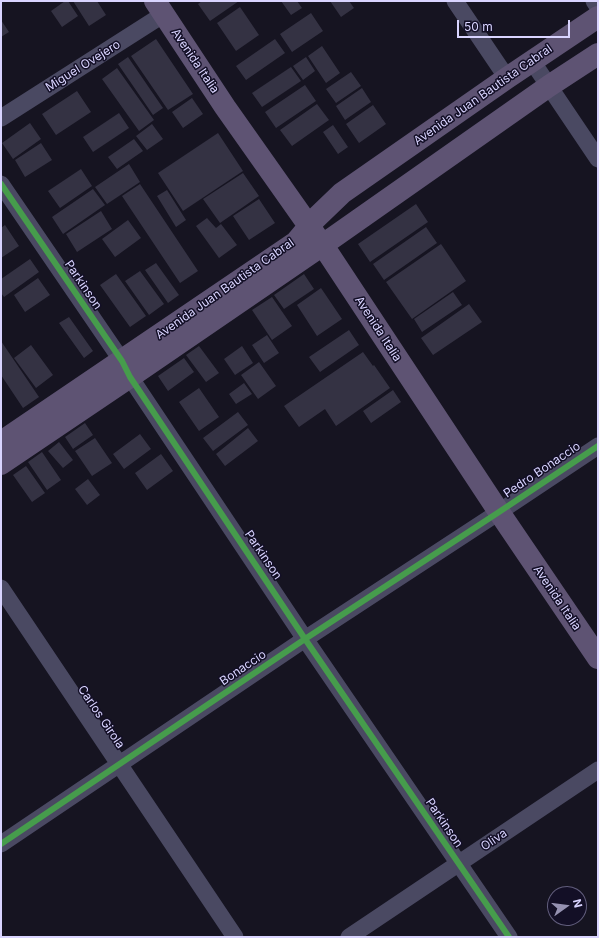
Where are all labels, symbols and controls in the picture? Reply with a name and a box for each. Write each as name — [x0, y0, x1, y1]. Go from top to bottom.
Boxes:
scale bar — [459, 12, 572, 38]
text: 50 m — [464, 19, 493, 34]
street label: Avenida Italia — [168, 26, 222, 96]
street label: Miguel Ovejero — [43, 37, 123, 95]
street label: Avenida Juan Bautista Cabral — [411, 42, 555, 148]
street label: Avenida Juan Bautista Cabral — [153, 236, 297, 342]
street label: Parkinson — [61, 258, 105, 312]
street label: Avenida Italia — [352, 294, 404, 364]
street label: Pedro Bonaccio — [501, 439, 583, 501]
street label: Parkinson — [241, 528, 285, 582]
street label: Avenida Italia — [530, 563, 584, 633]
street label: Bonaccio — [217, 647, 269, 689]
street label: Carlos Girola — [75, 683, 127, 751]
street label: Parkinson — [422, 796, 466, 850]
street label: Oliva — [478, 826, 510, 854]
north arrow — [547, 886, 587, 926]
text: N — [570, 898, 585, 909]

